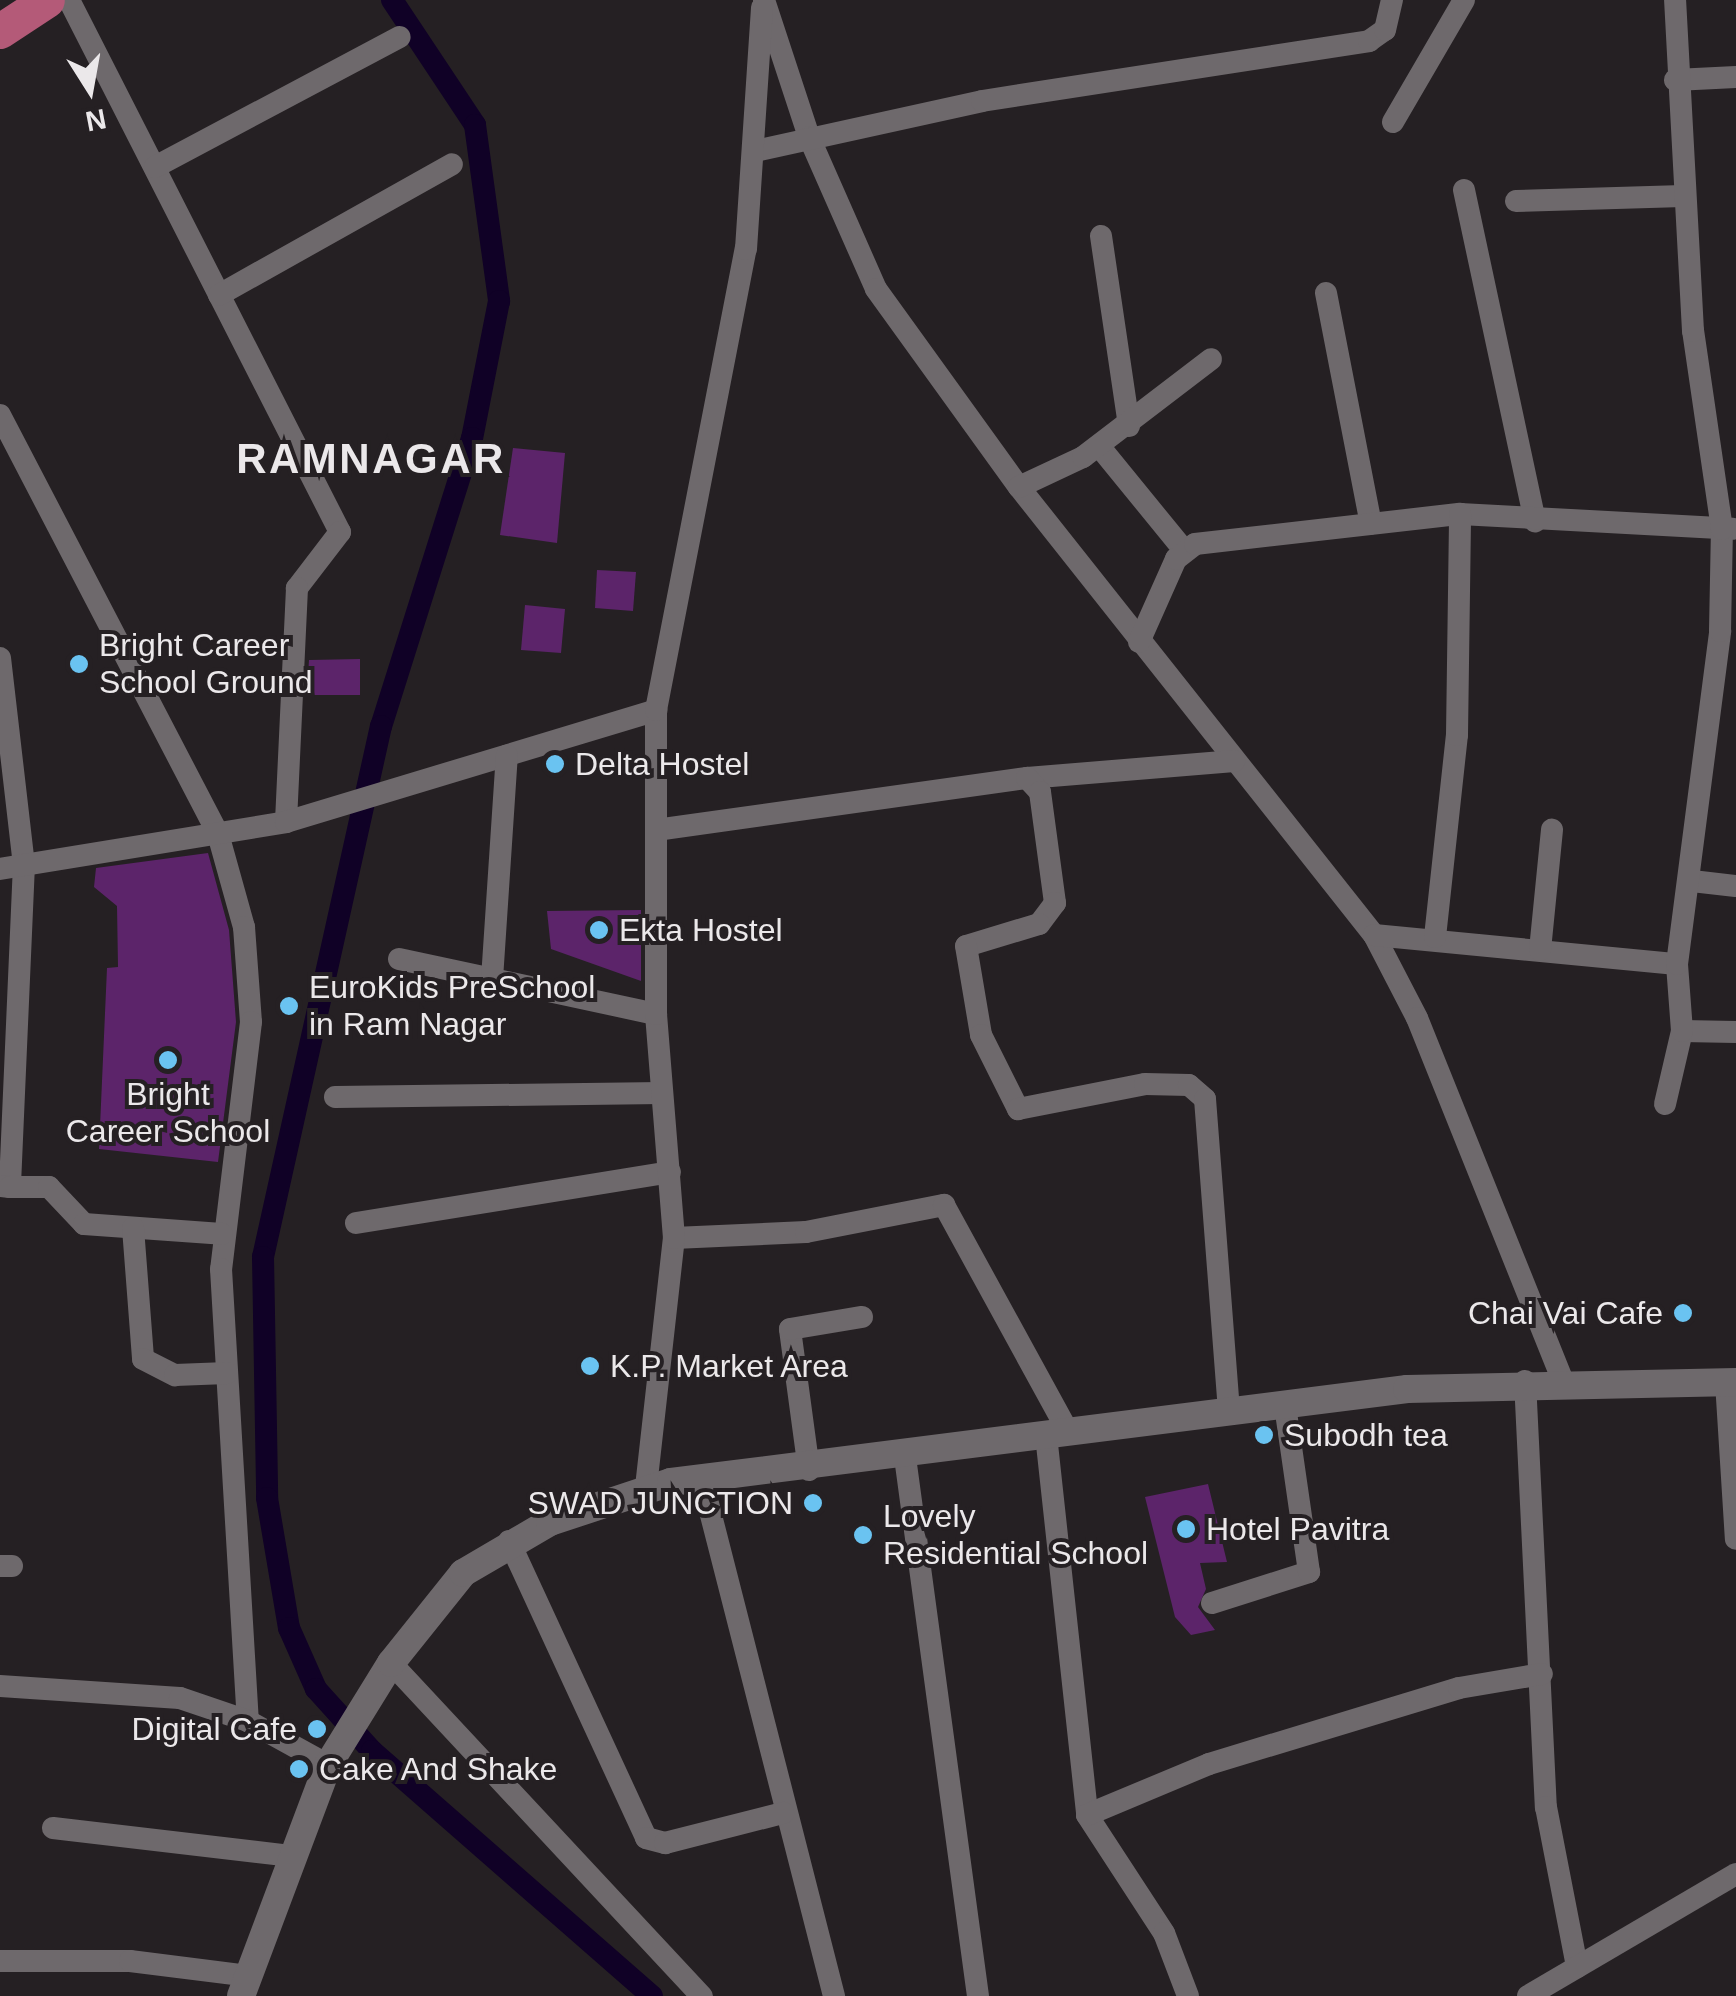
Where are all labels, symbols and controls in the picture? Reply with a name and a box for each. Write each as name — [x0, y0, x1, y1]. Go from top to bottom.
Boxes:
north arrow — [40, 40, 140, 140]
text: N — [83, 103, 109, 137]
district label: RAMNAGAR — [236, 434, 506, 484]
place label: Bright Career School Ground — [99, 627, 312, 702]
marker: Bright Career School Ground — [68, 653, 90, 675]
place label: Delta Hostel — [575, 745, 749, 783]
marker: Delta Hostel — [544, 753, 566, 775]
place label: Ekta Hostel — [619, 911, 783, 949]
marker: Ekta Hostel — [588, 919, 610, 941]
place label: EuroKids PreSchool in Ram Nagar — [309, 969, 595, 1044]
marker: EuroKids PreSchool in Ram Nagar — [278, 995, 300, 1017]
marker: Bright Career School — [157, 1049, 179, 1071]
place label: Bright Career School — [66, 1076, 270, 1151]
place label: Chai Vai Cafe — [1468, 1294, 1663, 1332]
marker: Chai Vai Cafe — [1672, 1302, 1694, 1324]
place label: K.P. Market Area — [610, 1347, 850, 1385]
marker: K.P. Market Area — [579, 1355, 601, 1377]
place label: Subodh tea — [1284, 1416, 1448, 1454]
marker: Subodh tea — [1253, 1424, 1275, 1446]
place label: SWAD JUNCTION — [528, 1484, 793, 1522]
marker: SWAD JUNCTION — [802, 1492, 824, 1514]
place label: Lovely Residential School — [883, 1498, 1148, 1573]
place label: Hotel Pavitra — [1206, 1510, 1389, 1548]
marker: Hotel Pavitra — [1175, 1518, 1197, 1540]
marker: Lovely Residential School — [852, 1524, 874, 1546]
place label: Digital Cafe — [132, 1710, 297, 1748]
marker: Digital Cafe — [306, 1718, 328, 1740]
place label: Cake And Shake — [319, 1750, 559, 1788]
marker: Cake And Shake — [288, 1758, 310, 1780]

